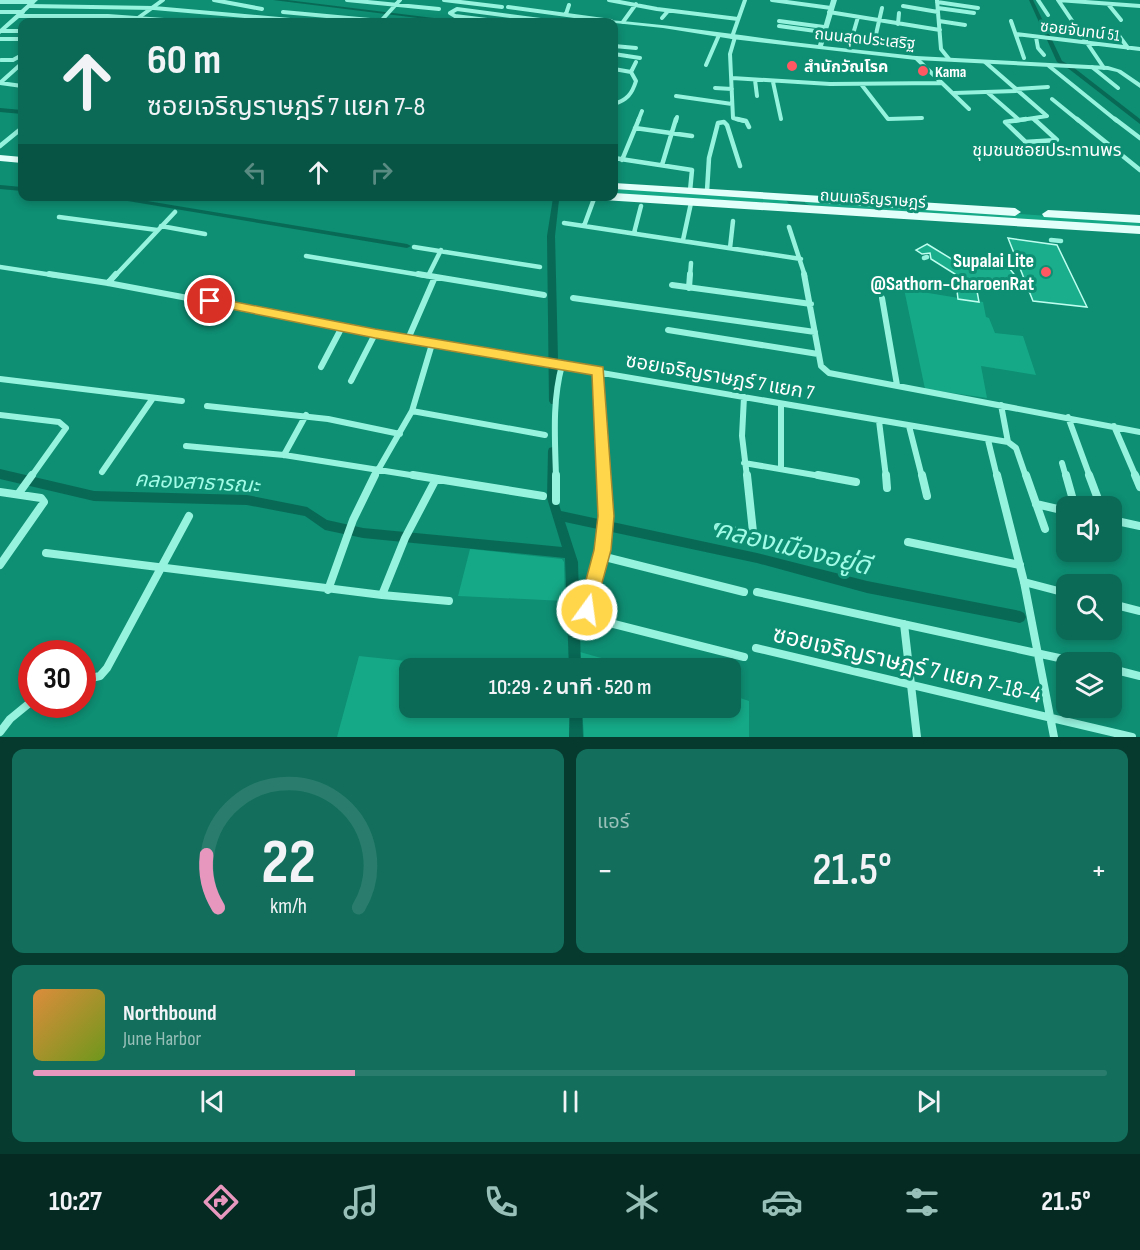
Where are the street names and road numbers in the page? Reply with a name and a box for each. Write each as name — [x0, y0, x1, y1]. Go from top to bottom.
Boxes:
street label: ซอยจันทน์ 51 — [1039, 17, 1121, 46]
street label: ถนนสุดประเสริฐ — [813, 25, 917, 54]
street label: ถนนเจริญราษฎร์ — [819, 186, 927, 213]
street label: ซอยเจริญราษฎร์ 7 แยก 7 — [624, 349, 816, 405]
street label: ซอยเจริญราษฎร์ 7 แยก 7-18-4 — [770, 619, 1044, 710]

